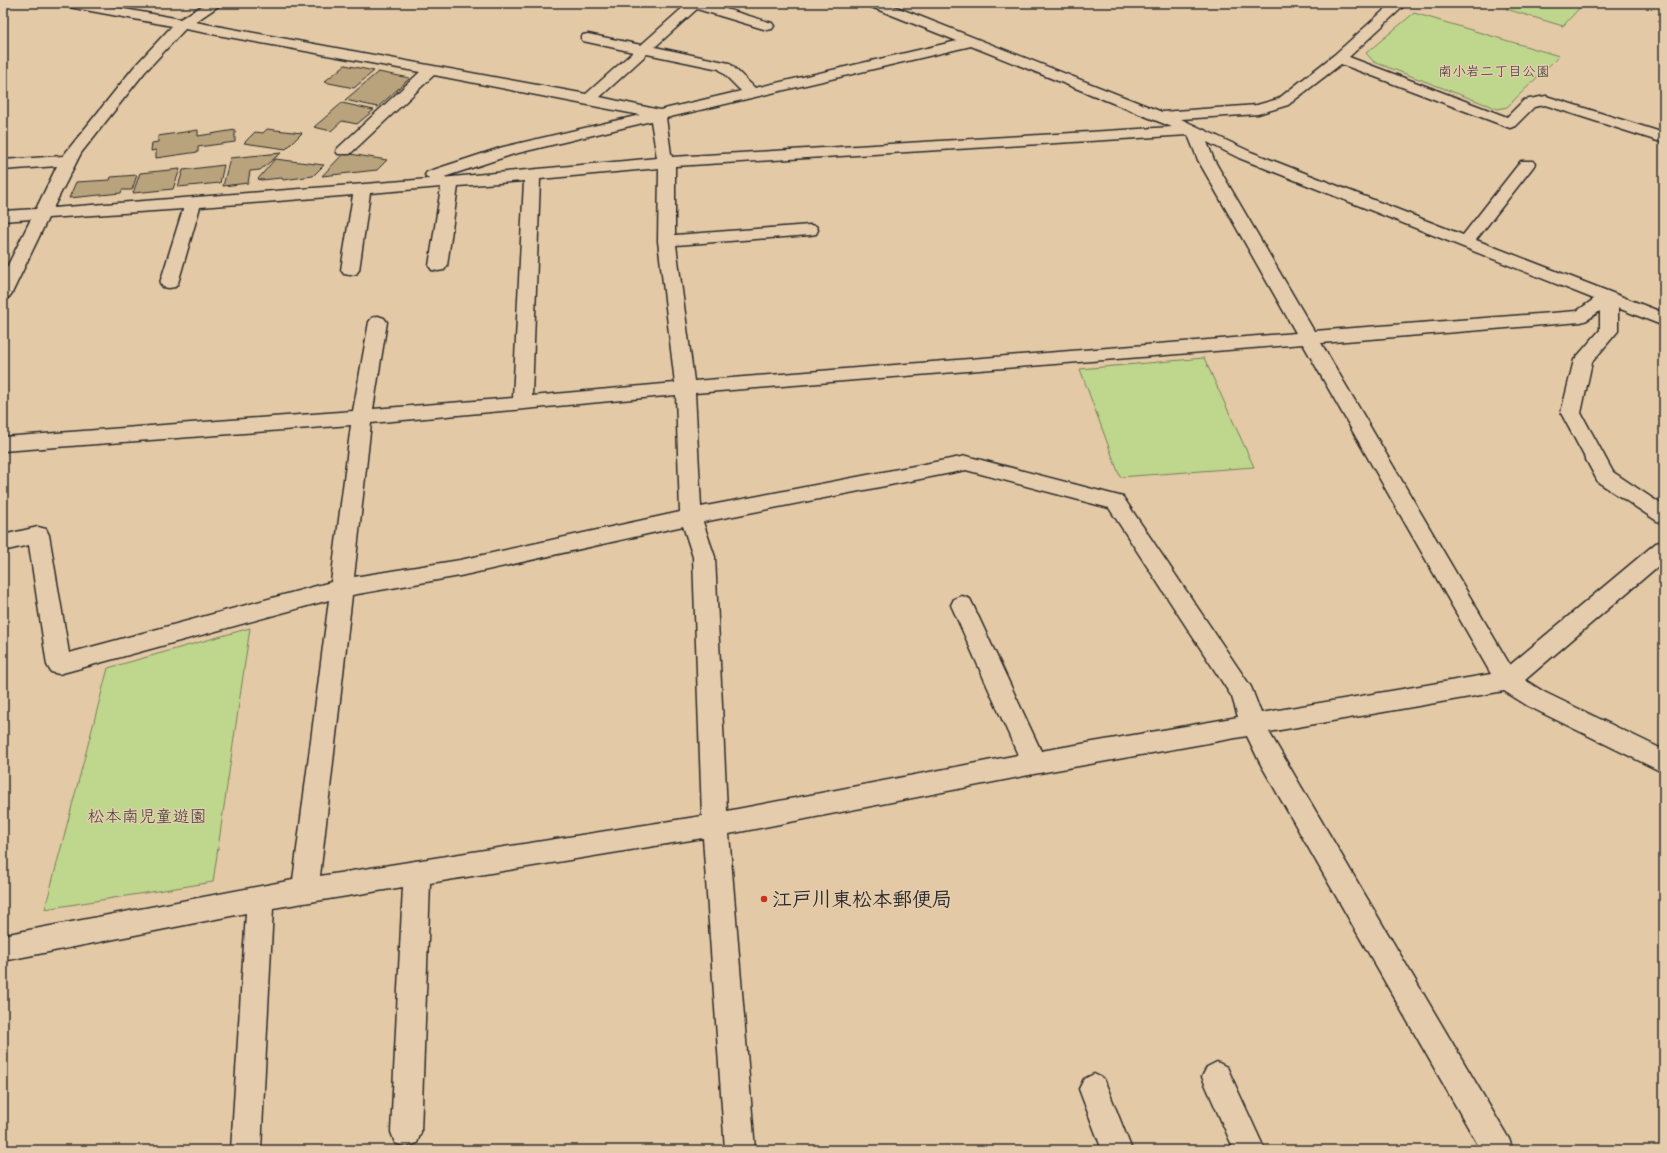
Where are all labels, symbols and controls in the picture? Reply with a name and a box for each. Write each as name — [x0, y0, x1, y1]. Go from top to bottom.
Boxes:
park label: 南小岩二丁目公園 — [1438, 63, 1550, 80]
park label: 松本南児童遊園 — [88, 806, 207, 827]
place label: 江戸川東松本郵便局 — [772, 887, 952, 912]
marker: 江戸川東松本郵便局 — [759, 894, 769, 904]

